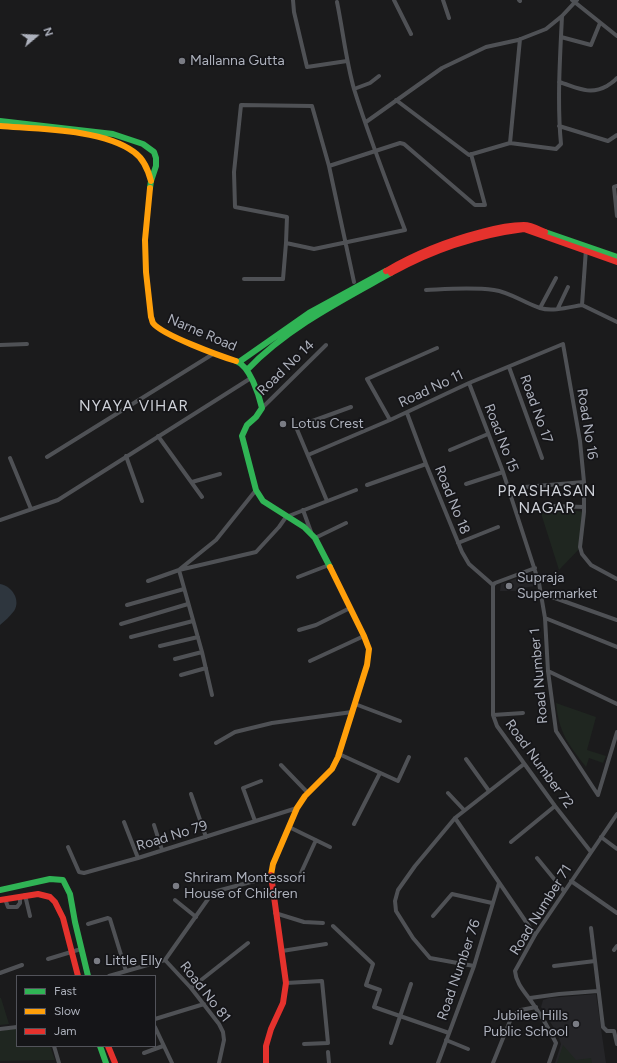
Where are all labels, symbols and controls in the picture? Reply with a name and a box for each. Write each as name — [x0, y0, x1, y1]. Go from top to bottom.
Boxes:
north arrow — [16, 16, 56, 56]
text: N — [40, 26, 55, 38]
place label: Mallanna Gutta — [190, 53, 285, 69]
marker: Mallanna Gutta — [177, 56, 187, 66]
street label: Narne Road — [165, 311, 239, 355]
street label: Road No 14 — [254, 337, 318, 399]
street label: Road No 11 — [396, 367, 466, 411]
street label: Road No 17 — [516, 373, 556, 445]
street label: Road No 16 — [573, 387, 601, 461]
district label: NYAYA VIHAR — [79, 398, 189, 416]
street label: Road No 15 — [480, 401, 522, 475]
place label: Lotus Crest — [291, 416, 364, 432]
marker: Lotus Crest — [278, 419, 288, 429]
street label: Road No 18 — [431, 463, 473, 537]
district label: PRASHASAN NAGAR — [498, 483, 596, 518]
place label: Supraja Supermarket — [517, 570, 597, 602]
marker: Supraja Supermarket — [504, 581, 514, 591]
street label: Road Number 1 — [526, 627, 552, 725]
street label: Road Number 72 — [501, 716, 577, 812]
street label: Road No 79 — [134, 817, 210, 855]
street label: Road Number 71 — [506, 862, 576, 958]
place label: Shriram Montessori House of Children — [184, 870, 305, 902]
marker: Shriram Montessori House of Children — [171, 881, 181, 891]
street label: Road Number 76 — [434, 917, 484, 1023]
place label: Little Elly — [105, 953, 162, 969]
marker: Little Elly — [92, 956, 102, 966]
street label: Road No 81 — [176, 958, 234, 1026]
legend — [16, 975, 156, 1047]
text: Fast — [54, 984, 77, 998]
text: Slow — [54, 1004, 80, 1018]
place label: Jubilee Hills Public School — [483, 1008, 568, 1040]
marker: Jubilee Hills Public School — [571, 1019, 581, 1029]
text: Jam — [54, 1024, 77, 1038]

